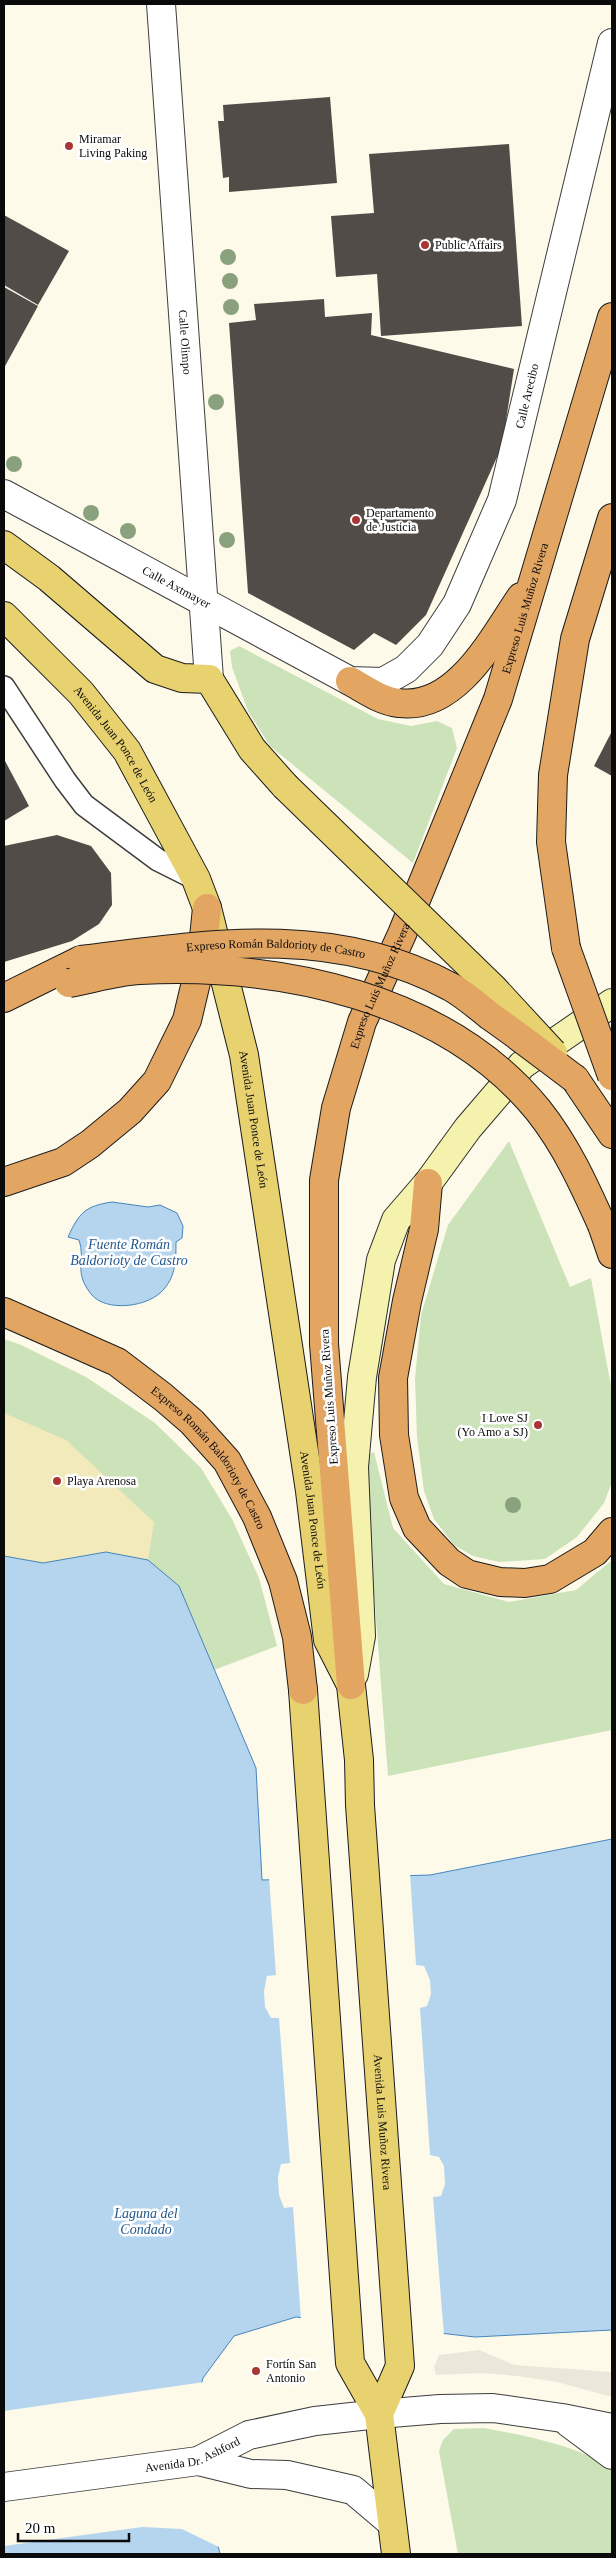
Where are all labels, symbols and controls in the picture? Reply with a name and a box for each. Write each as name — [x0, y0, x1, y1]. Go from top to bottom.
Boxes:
place label: Miramar Living Paking — [79, 132, 147, 160]
marker: Miramar Living Paking — [63, 140, 75, 152]
place label: Public Affairs — [435, 238, 502, 252]
marker: Public Affairs — [419, 239, 431, 251]
street label: Calle Olimpo — [176, 309, 194, 375]
street label: Calle Arecibo — [512, 362, 542, 430]
place label: Departamento de Justicia — [366, 506, 434, 534]
marker: Departamento de Justicia — [350, 514, 362, 526]
street label: Expreso Luis Muñoz Rivera — [499, 541, 551, 675]
street label: Calle Axtmayer — [140, 563, 213, 611]
street label: Avenida Juan Ponce de León — [71, 683, 161, 805]
street label: Expreso Luis Muñoz Rivera — [347, 920, 413, 1051]
street label: Expreso Román Baldorioty de Castro — [186, 936, 367, 961]
street label: Avenida Juan Ponce de León — [236, 1049, 271, 1189]
water label: Fuente Román Baldorioty de Castro — [70, 1237, 188, 1268]
street label: Expreso Luis Muñoz Rivera — [317, 1328, 341, 1465]
street label: Expreso Román Baldorioty de Castro — [148, 1383, 268, 1531]
place label: I Love SJ (Yo Amo a SJ) — [458, 1411, 528, 1439]
marker: I Love SJ (Yo Amo a SJ) — [532, 1419, 544, 1431]
street label: Avenida Juan Ponce de León — [297, 1450, 329, 1590]
place label: Playa Arenosa — [67, 1474, 137, 1488]
marker: Playa Arenosa — [51, 1475, 63, 1487]
street label: Avenida Luis Muñoz Rivera — [371, 2054, 394, 2191]
water label: Laguna del Condado — [113, 2206, 178, 2237]
place label: Fortín San Antonio — [266, 2357, 316, 2385]
marker: Fortín San Antonio — [250, 2365, 262, 2377]
street label: Avenida Dr. Ashford — [144, 2434, 242, 2475]
scale bar — [18, 2510, 129, 2542]
text: 20 m — [25, 2520, 56, 2536]

